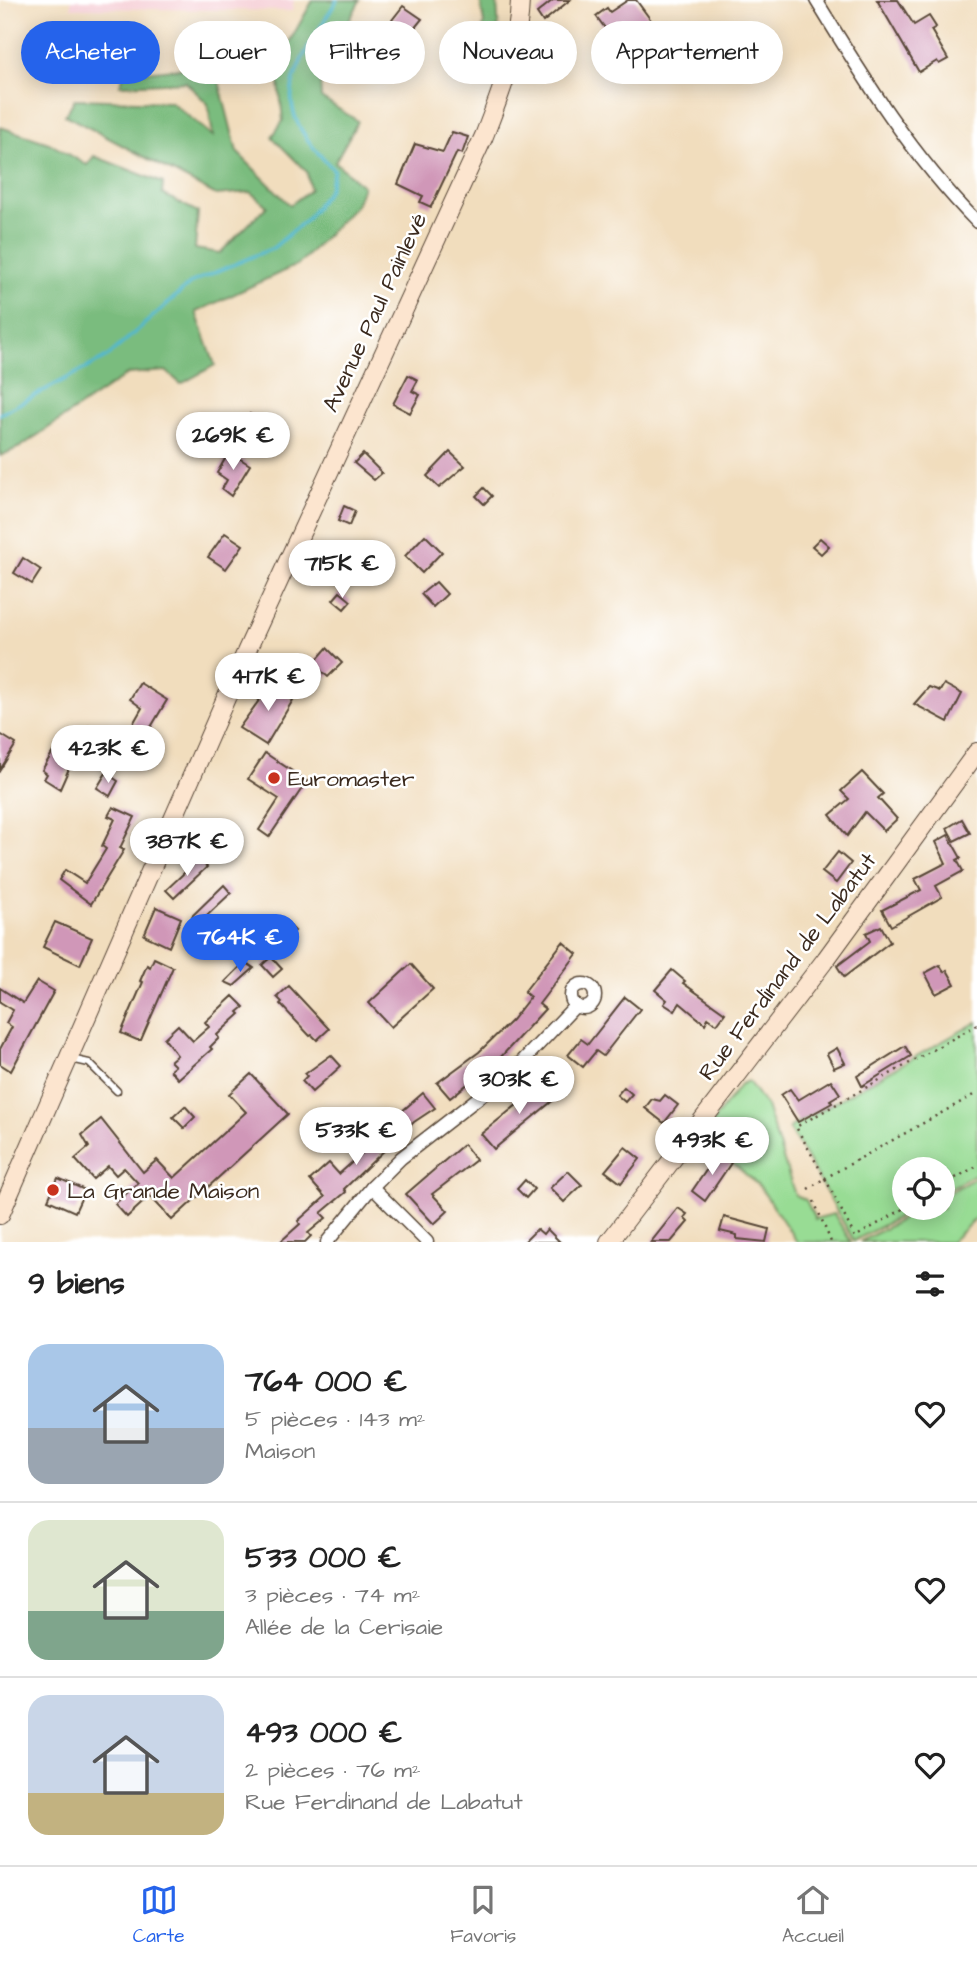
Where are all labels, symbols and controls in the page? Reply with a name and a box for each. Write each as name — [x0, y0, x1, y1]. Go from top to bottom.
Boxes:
chip: Acheter — [21, 21, 160, 84]
chip: Louer — [174, 21, 291, 84]
chip: Filtres — [305, 21, 425, 84]
chip: Nouveau — [439, 21, 577, 84]
chip: Appartement — [591, 21, 783, 84]
street label: Avenue Paul Painlevé — [315, 208, 435, 417]
pin: 269K € — [176, 412, 290, 472]
text: 269K € — [192, 419, 274, 451]
pin: 715K € — [285, 540, 399, 600]
text: 715K € — [305, 547, 379, 579]
pin: 417K € — [211, 654, 325, 713]
text: 417K € — [231, 660, 305, 692]
pin: 423K € — [51, 726, 165, 785]
text: 423K € — [67, 732, 149, 764]
place label: Euromaster — [288, 763, 415, 795]
marker: Euromaster — [266, 770, 282, 786]
pin: 387K € — [130, 818, 244, 878]
text: 387K € — [146, 825, 228, 857]
street label: Rue Ferdinand de Labatut — [691, 846, 885, 1087]
pin: 764K € — [183, 914, 297, 974]
text: 764K € — [197, 921, 283, 953]
pin: 303K € — [462, 1056, 576, 1116]
text: 303K € — [479, 1063, 559, 1095]
pin: 533K € — [299, 1108, 413, 1167]
text: 533K € — [315, 1114, 397, 1146]
pin: 493K € — [655, 1118, 769, 1177]
text: 493K € — [671, 1124, 753, 1156]
map controls — [892, 1157, 955, 1220]
button: locate — [892, 1157, 955, 1220]
place label: La Grande Maison — [67, 1175, 259, 1207]
marker: La Grande Maison — [45, 1182, 61, 1198]
text: 9 biens — [28, 1263, 125, 1305]
icon: filters — [911, 1265, 949, 1303]
text: 764 000 € — [245, 1361, 407, 1403]
icon: home — [84, 1372, 168, 1456]
icon: heart — [911, 1395, 949, 1433]
text: 5 pièces · 143 m² — [245, 1403, 425, 1435]
text: Maison — [245, 1435, 315, 1467]
text: 533 000 € — [245, 1537, 401, 1579]
icon: home — [84, 1548, 168, 1632]
icon: heart — [911, 1571, 949, 1609]
text: 3 pièces · 74 m² — [245, 1579, 420, 1611]
text: Allée de la Cerisaie — [245, 1611, 443, 1643]
text: 493 000 € — [245, 1712, 402, 1754]
icon: home — [84, 1723, 168, 1807]
icon: heart — [911, 1746, 949, 1784]
text: 2 pièces · 76 m² — [245, 1754, 421, 1786]
text: Rue Ferdinand de Labatut — [245, 1786, 523, 1818]
tab: Carte — [133, 1881, 184, 1950]
tab: Favoris — [450, 1881, 516, 1950]
tab: Accueil — [782, 1881, 844, 1950]

